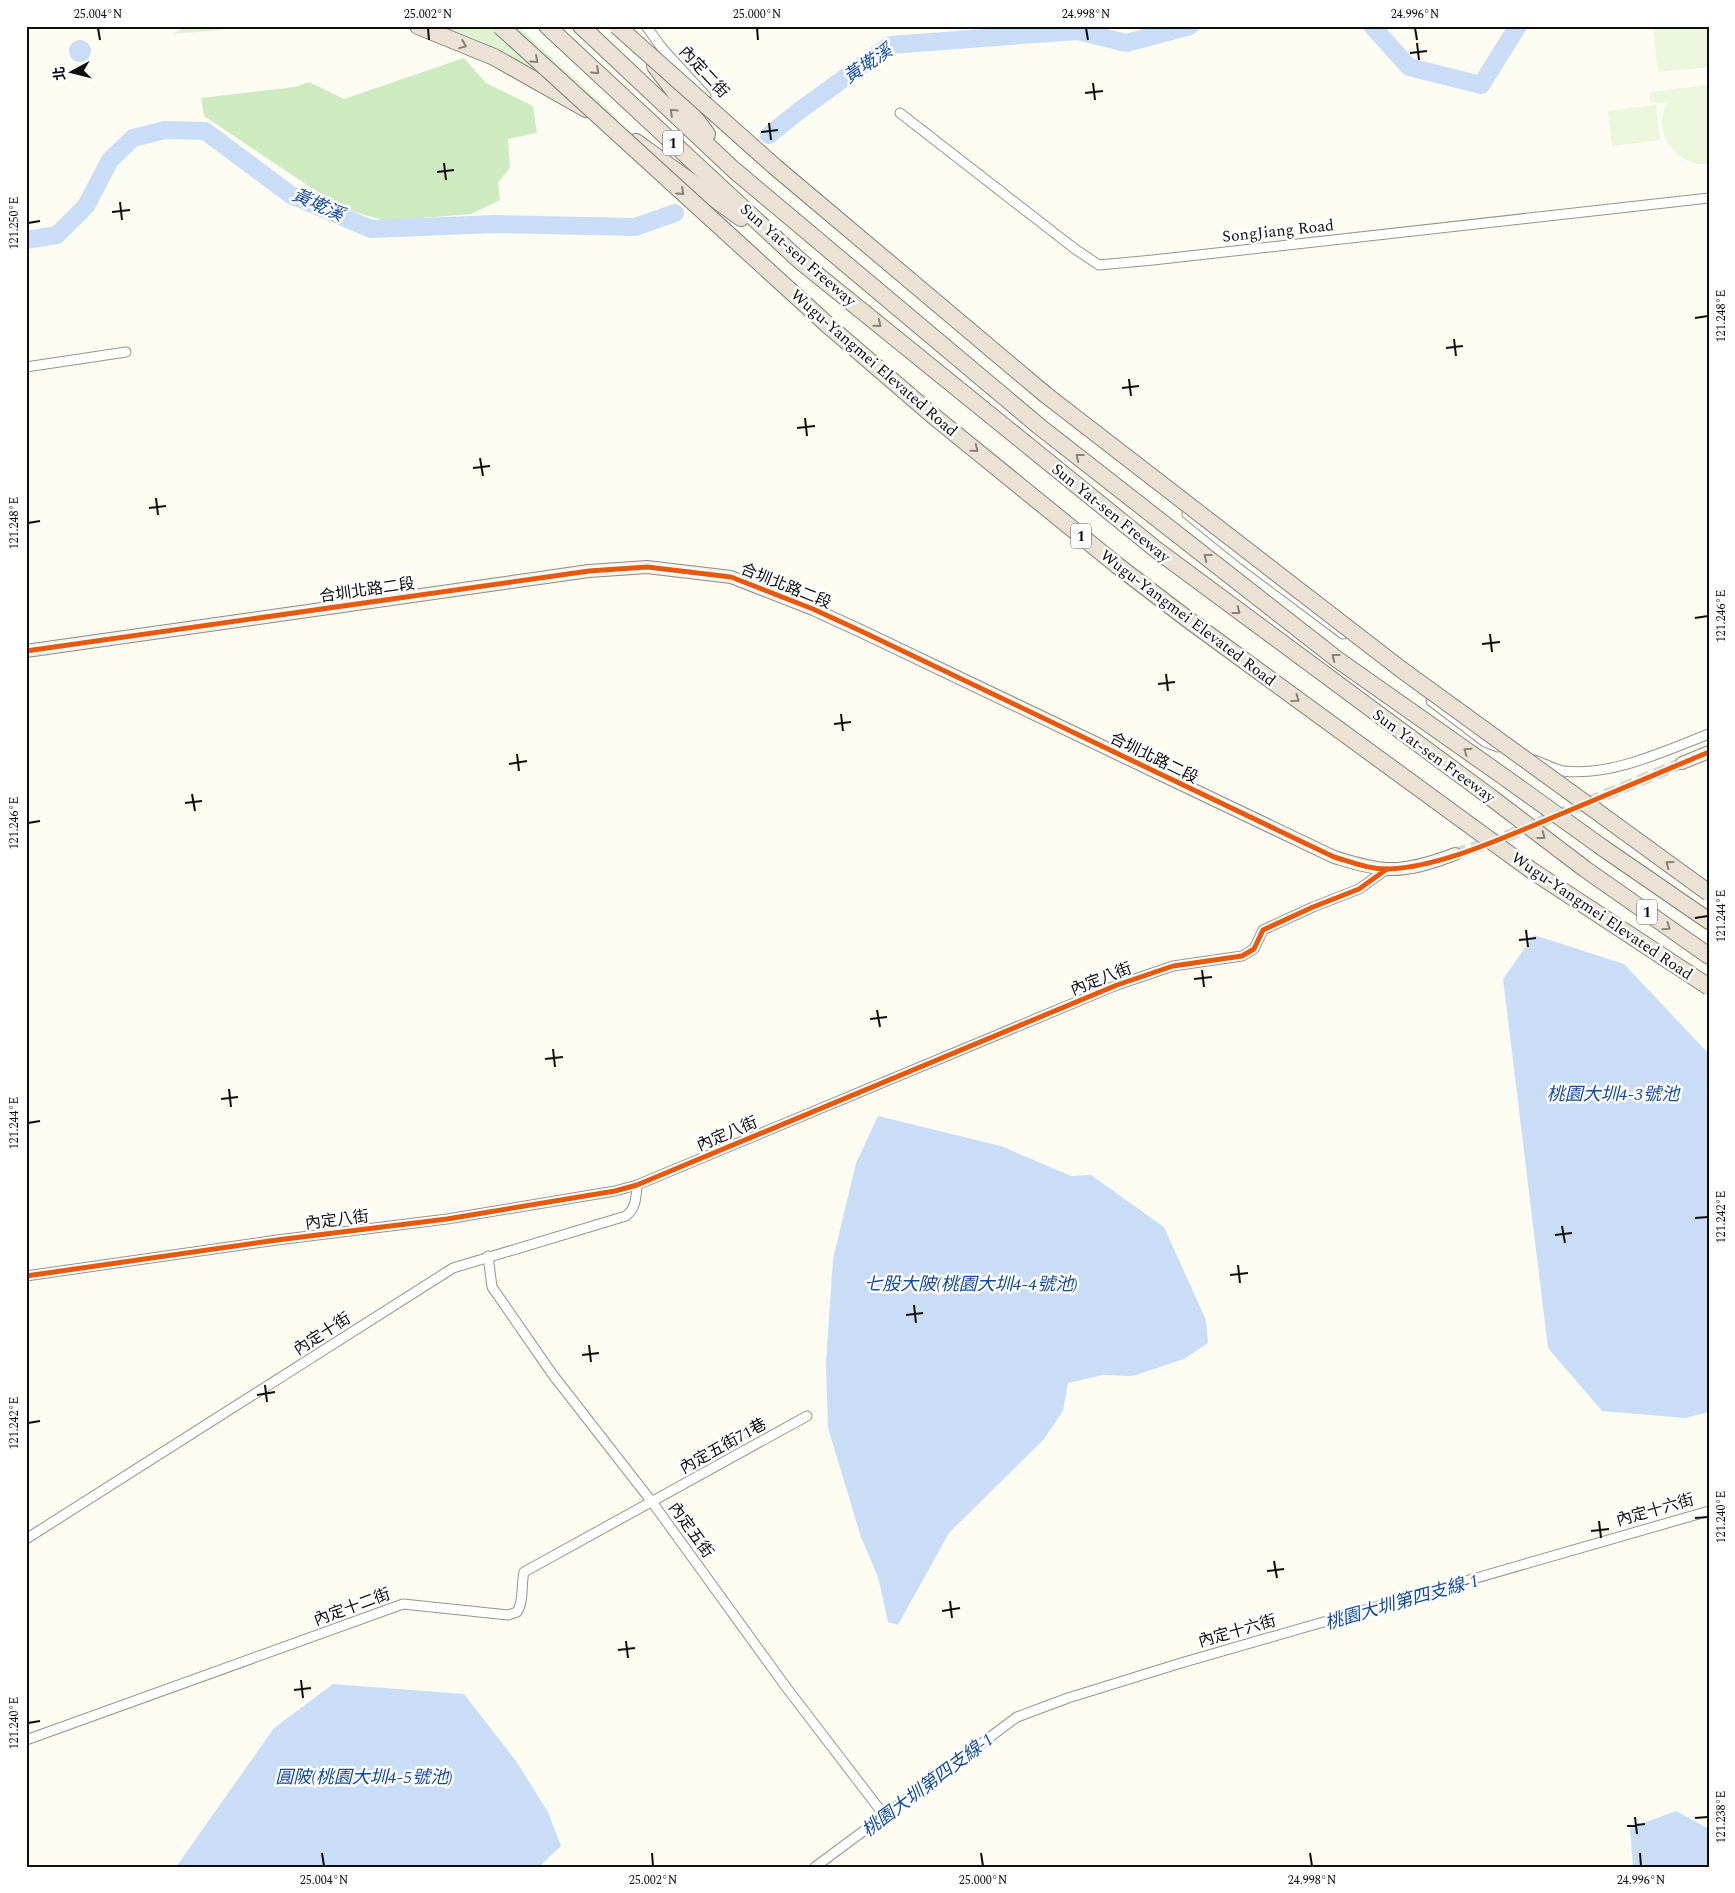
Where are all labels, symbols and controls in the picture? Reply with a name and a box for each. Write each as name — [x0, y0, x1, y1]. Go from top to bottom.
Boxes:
text: 25.004°N — [74, 5, 122, 24]
text: 25.002°N — [404, 5, 452, 24]
text: 25.000°N — [733, 5, 781, 24]
text: 24.998°N — [1062, 5, 1110, 24]
text: 24.996°N — [1391, 5, 1439, 24]
water label: 黃墘溪 — [838, 36, 900, 90]
one-way arrow — [459, 39, 467, 49]
street label: 內定二街 — [673, 40, 735, 104]
north arrow — [48, 48, 98, 98]
one-way arrow — [530, 54, 539, 63]
text: 北 — [48, 65, 71, 82]
one-way arrow — [590, 65, 599, 74]
one-way arrow — [670, 109, 679, 118]
road number: 1 — [663, 130, 683, 156]
water label: 黃墘溪 — [288, 182, 351, 230]
one-way arrow — [676, 187, 685, 196]
text: 121.250°E — [5, 197, 24, 249]
street label: Sun Yat-sen Freeway — [735, 198, 862, 313]
street label: SongJiang Road — [1221, 213, 1335, 249]
street label: Wugu-Yangmei Elevated Road — [785, 283, 963, 443]
text: 121.248°E — [1712, 290, 1731, 342]
one-way arrow — [872, 318, 881, 326]
one-way arrow — [969, 444, 978, 453]
one-way arrow — [1076, 455, 1085, 463]
street label: Sun Yat-sen Freeway — [1046, 457, 1177, 569]
text: 121.248°E — [5, 497, 24, 549]
road number: 1 — [1071, 524, 1091, 548]
street label: Wugu-Yangmei Elevated Road — [1095, 544, 1281, 692]
one-way arrow — [1204, 555, 1213, 563]
street label: 合圳北路二段 — [737, 557, 835, 615]
street label: 合圳北路二段 — [318, 571, 416, 609]
text: 121.246°E — [1712, 590, 1731, 642]
one-way arrow — [1231, 605, 1240, 613]
one-way arrow — [1332, 655, 1341, 663]
one-way arrow — [1291, 693, 1300, 702]
street label: Sun Yat-sen Freeway — [1368, 703, 1502, 810]
street label: 合圳北路二段 — [1106, 726, 1202, 790]
one-way arrow — [1464, 748, 1473, 757]
text: 121.246°E — [5, 797, 24, 849]
one-way arrow — [1536, 830, 1546, 839]
street label: Wugu-Yangmei Elevated Road — [1506, 846, 1698, 986]
one-way arrow — [1665, 861, 1675, 870]
text: 121.244°E — [1712, 890, 1731, 942]
road number: 1 — [1637, 900, 1657, 924]
one-way arrow — [1662, 921, 1671, 930]
street label: 內定八街 — [1067, 956, 1135, 1002]
water label: 桃園大圳4-3號池 — [1547, 1081, 1681, 1108]
text: 121.244°E — [5, 1097, 24, 1149]
street label: 內定八街 — [693, 1110, 761, 1158]
text: 121.242°E — [1712, 1191, 1731, 1243]
street label: 內定八街 — [304, 1204, 370, 1236]
water label: 七股大陂(桃園大圳4-4號池) — [864, 1271, 1078, 1298]
street label: 內定十街 — [289, 1307, 355, 1361]
text: 121.242°E — [5, 1397, 24, 1449]
street label: 內定五街71巷 — [675, 1412, 771, 1480]
street label: 內定十六街 — [1613, 1487, 1697, 1533]
text: 121.240°E — [1712, 1491, 1731, 1543]
street label: 內定五街 — [662, 1497, 720, 1563]
water label: 桃園大圳第四支線-1 — [1322, 1567, 1482, 1637]
street label: 內定十二街 — [310, 1582, 394, 1632]
street label: 內定十六街 — [1195, 1608, 1279, 1654]
text: 121.240°E — [5, 1697, 24, 1749]
water label: 桃園大圳第四支線-1 — [856, 1726, 1000, 1844]
water label: 圓陂(桃園大圳4-5號池) — [275, 1764, 453, 1791]
text: 121.238°E — [1712, 1791, 1731, 1843]
text: 25.004°N — [300, 1871, 348, 1890]
text: 25.002°N — [629, 1871, 677, 1890]
text: 25.000°N — [959, 1871, 1007, 1890]
text: 24.998°N — [1288, 1871, 1336, 1890]
text: 24.996°N — [1617, 1871, 1665, 1890]

